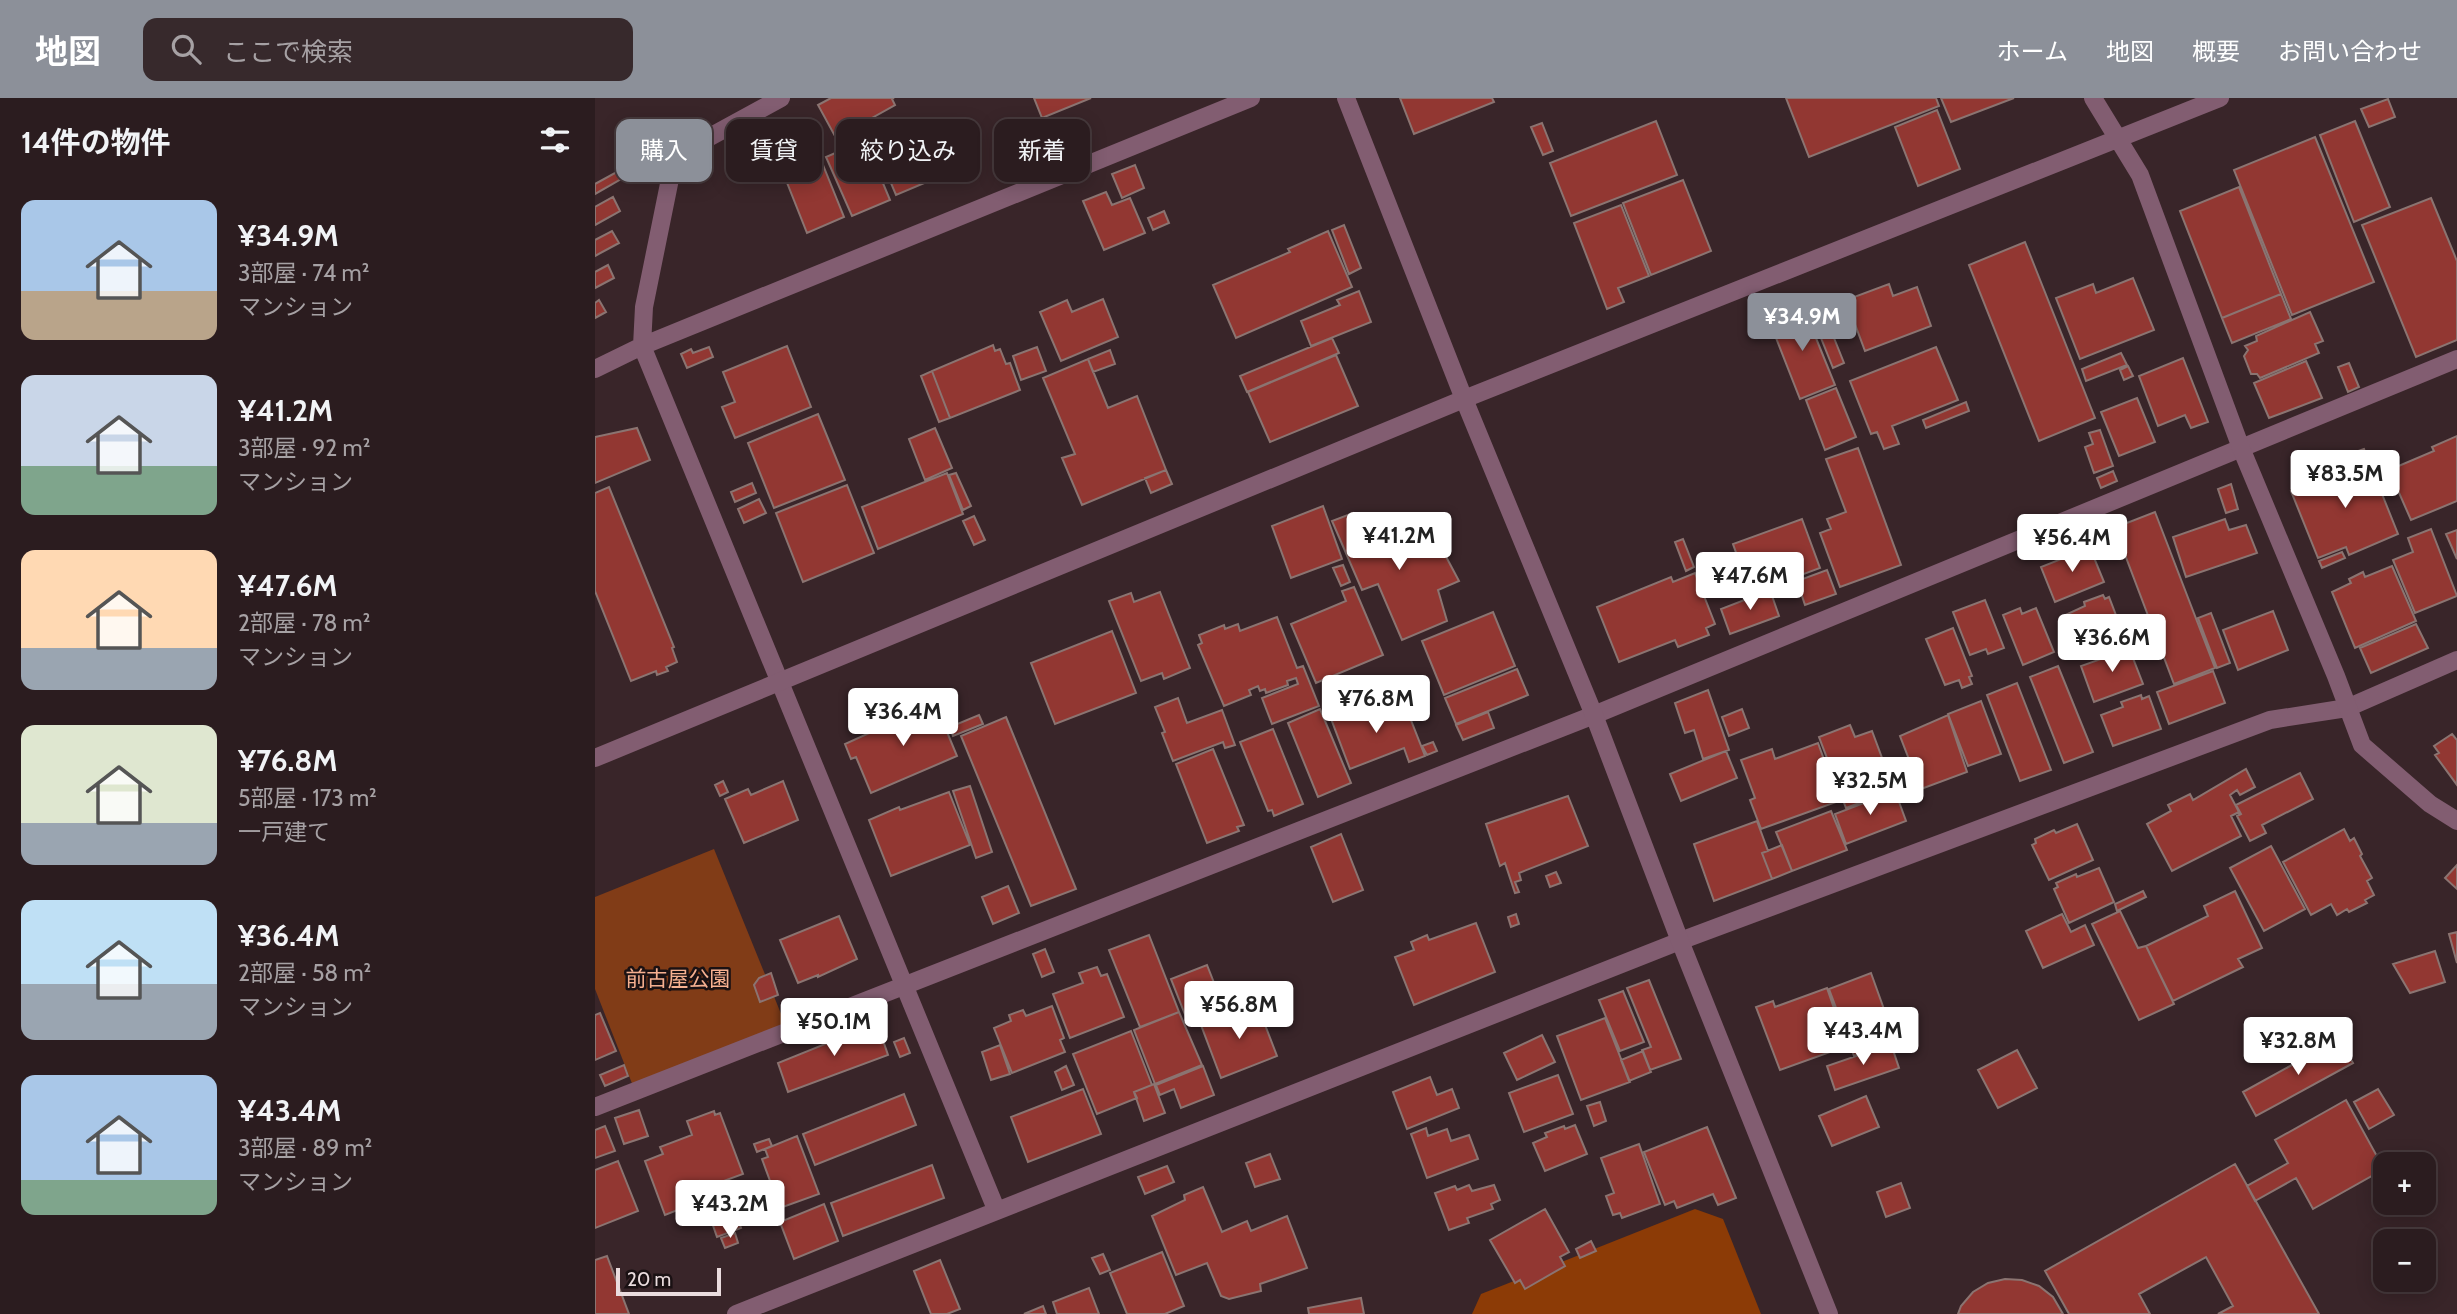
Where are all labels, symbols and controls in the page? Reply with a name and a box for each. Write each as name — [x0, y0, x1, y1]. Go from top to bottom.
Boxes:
search box — [143, 18, 633, 81]
icon: search — [167, 30, 205, 68]
text: 地図 — [35, 31, 101, 71]
text: ここで検索 — [223, 36, 353, 68]
text: ホーム — [1997, 37, 2068, 66]
text: 地図 — [2106, 37, 2154, 66]
text: 概要 — [2192, 37, 2240, 66]
text: お問い合わせ — [2278, 37, 2422, 66]
chip: 購入 — [616, 119, 712, 182]
chip: 賃貸 — [726, 119, 822, 182]
chip: 絞り込み — [836, 119, 980, 182]
chip: 新着 — [994, 119, 1090, 182]
icon: filters — [536, 121, 574, 159]
text: 14件の物件 — [21, 124, 171, 161]
text: ¥34.9M — [238, 217, 339, 254]
icon: home — [77, 228, 161, 312]
text: 3部屋 · 74 m² — [238, 259, 369, 287]
text: マンション — [238, 293, 353, 321]
pin: ¥34.9M — [1745, 294, 1859, 353]
text: ¥34.9M — [1763, 302, 1841, 330]
text: ¥41.2M — [238, 392, 333, 429]
icon: home — [77, 403, 161, 487]
text: 3部屋 · 92 m² — [238, 434, 370, 462]
pin: ¥83.5M — [2288, 450, 2402, 510]
text: ¥83.5M — [2307, 459, 2383, 487]
text: マンション — [238, 468, 353, 496]
pin: ¥41.2M — [1342, 512, 1456, 572]
pin: ¥56.4M — [2015, 514, 2129, 574]
text: ¥41.2M — [1363, 521, 1435, 549]
text: ¥56.4M — [2033, 523, 2111, 551]
pin: ¥47.6M — [1693, 552, 1807, 612]
text: ¥47.6M — [1712, 561, 1788, 589]
text: ¥47.6M — [238, 567, 338, 604]
icon: home — [77, 578, 161, 662]
text: 2部屋 · 78 m² — [238, 609, 370, 637]
pin: ¥36.6M — [2055, 614, 2169, 674]
text: ¥36.6M — [2074, 623, 2150, 651]
text: マンション — [238, 643, 353, 671]
pin: ¥76.8M — [1319, 676, 1433, 735]
text: ¥76.8M — [1338, 684, 1414, 712]
pin: ¥36.4M — [846, 688, 960, 748]
text: ¥36.4M — [864, 697, 942, 725]
text: ¥76.8M — [238, 742, 337, 779]
icon: home — [77, 753, 161, 837]
pin: ¥32.5M — [1813, 758, 1927, 817]
text: ¥32.5M — [1832, 766, 1908, 794]
text: 5部屋 · 173 m² — [238, 784, 377, 812]
text: 一戸建て — [238, 818, 330, 846]
text: ¥36.4M — [238, 917, 339, 954]
icon: home — [77, 928, 161, 1012]
text: 2部屋 · 58 m² — [238, 959, 371, 987]
park label: 前古屋公園 — [626, 966, 731, 991]
pin: ¥56.8M — [1182, 982, 1296, 1041]
text: ¥56.8M — [1200, 990, 1278, 1018]
text: マンション — [238, 993, 353, 1021]
pin: ¥50.1M — [777, 998, 891, 1058]
text: ¥50.1M — [797, 1007, 871, 1035]
pin: ¥43.4M — [1806, 1007, 1920, 1067]
text: ¥43.4M — [1823, 1016, 1903, 1044]
pin: ¥32.8M — [2241, 1018, 2355, 1077]
text: ¥32.8M — [2260, 1026, 2336, 1054]
text: ¥43.4M — [238, 1092, 341, 1129]
icon: home — [77, 1103, 161, 1187]
text: 3部屋 · 89 m² — [238, 1134, 372, 1162]
map controls — [2373, 1152, 2436, 1292]
button: + — [2373, 1152, 2436, 1215]
text: マンション — [238, 1168, 353, 1196]
pin: ¥43.2M — [673, 1180, 787, 1240]
text: ¥43.2M — [691, 1189, 769, 1217]
button: − — [2373, 1229, 2436, 1292]
scale bar — [616, 1265, 721, 1297]
text: 20 m — [627, 1268, 671, 1291]

